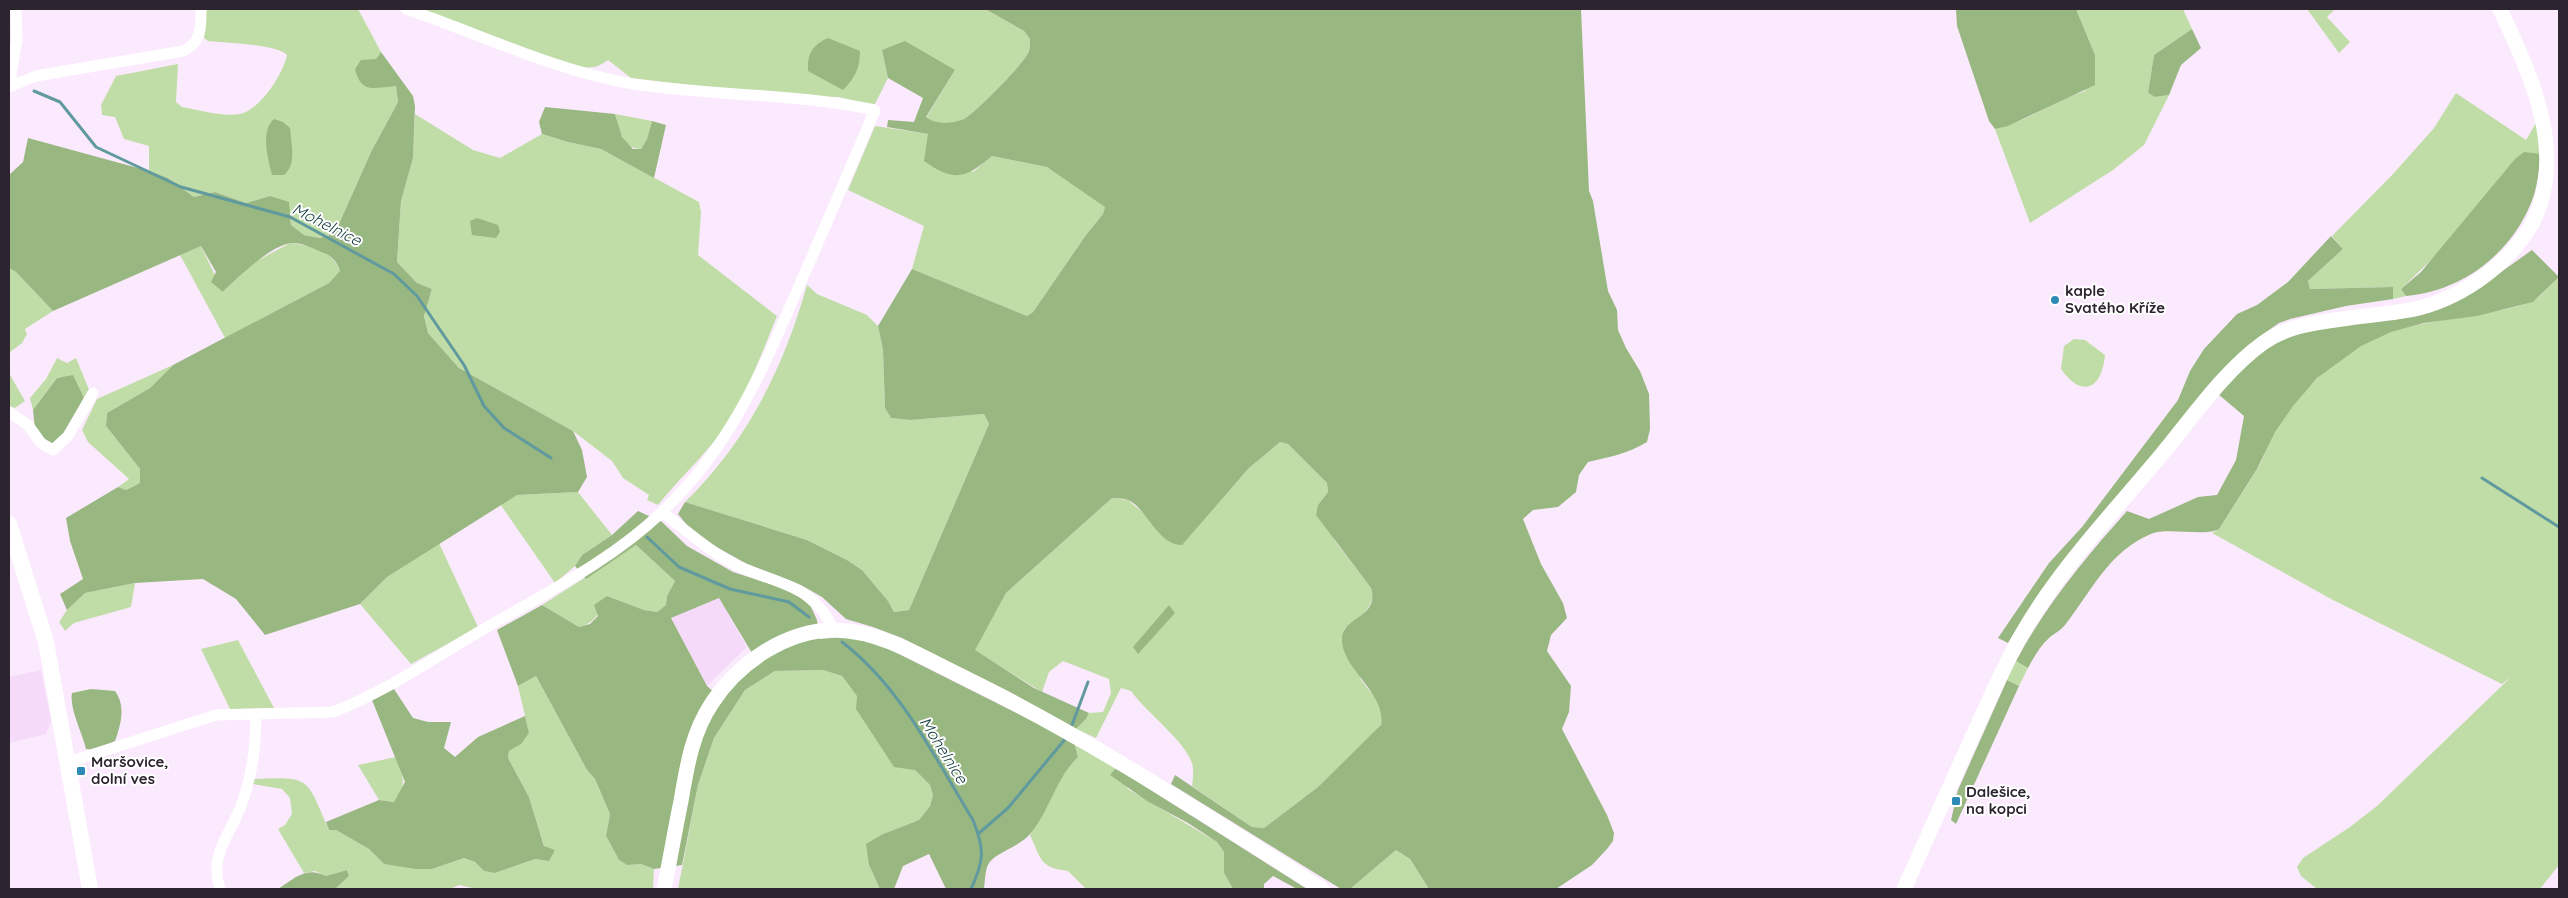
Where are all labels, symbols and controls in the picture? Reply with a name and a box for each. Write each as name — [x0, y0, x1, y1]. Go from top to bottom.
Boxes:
water label: Mohelnice — [289, 198, 366, 250]
place label: kaple Svatého Kříže — [2065, 281, 2165, 317]
marker: kaple Svatého Kříže — [2049, 294, 2061, 306]
water label: Mohelnice — [916, 713, 973, 788]
place label: Maršovice, dolní ves — [91, 752, 168, 788]
marker: Maršovice, dolní ves — [75, 765, 87, 777]
place label: Dalešice, na kopci — [1966, 782, 2030, 818]
marker: Dalešice, na kopci — [1950, 795, 1962, 807]

